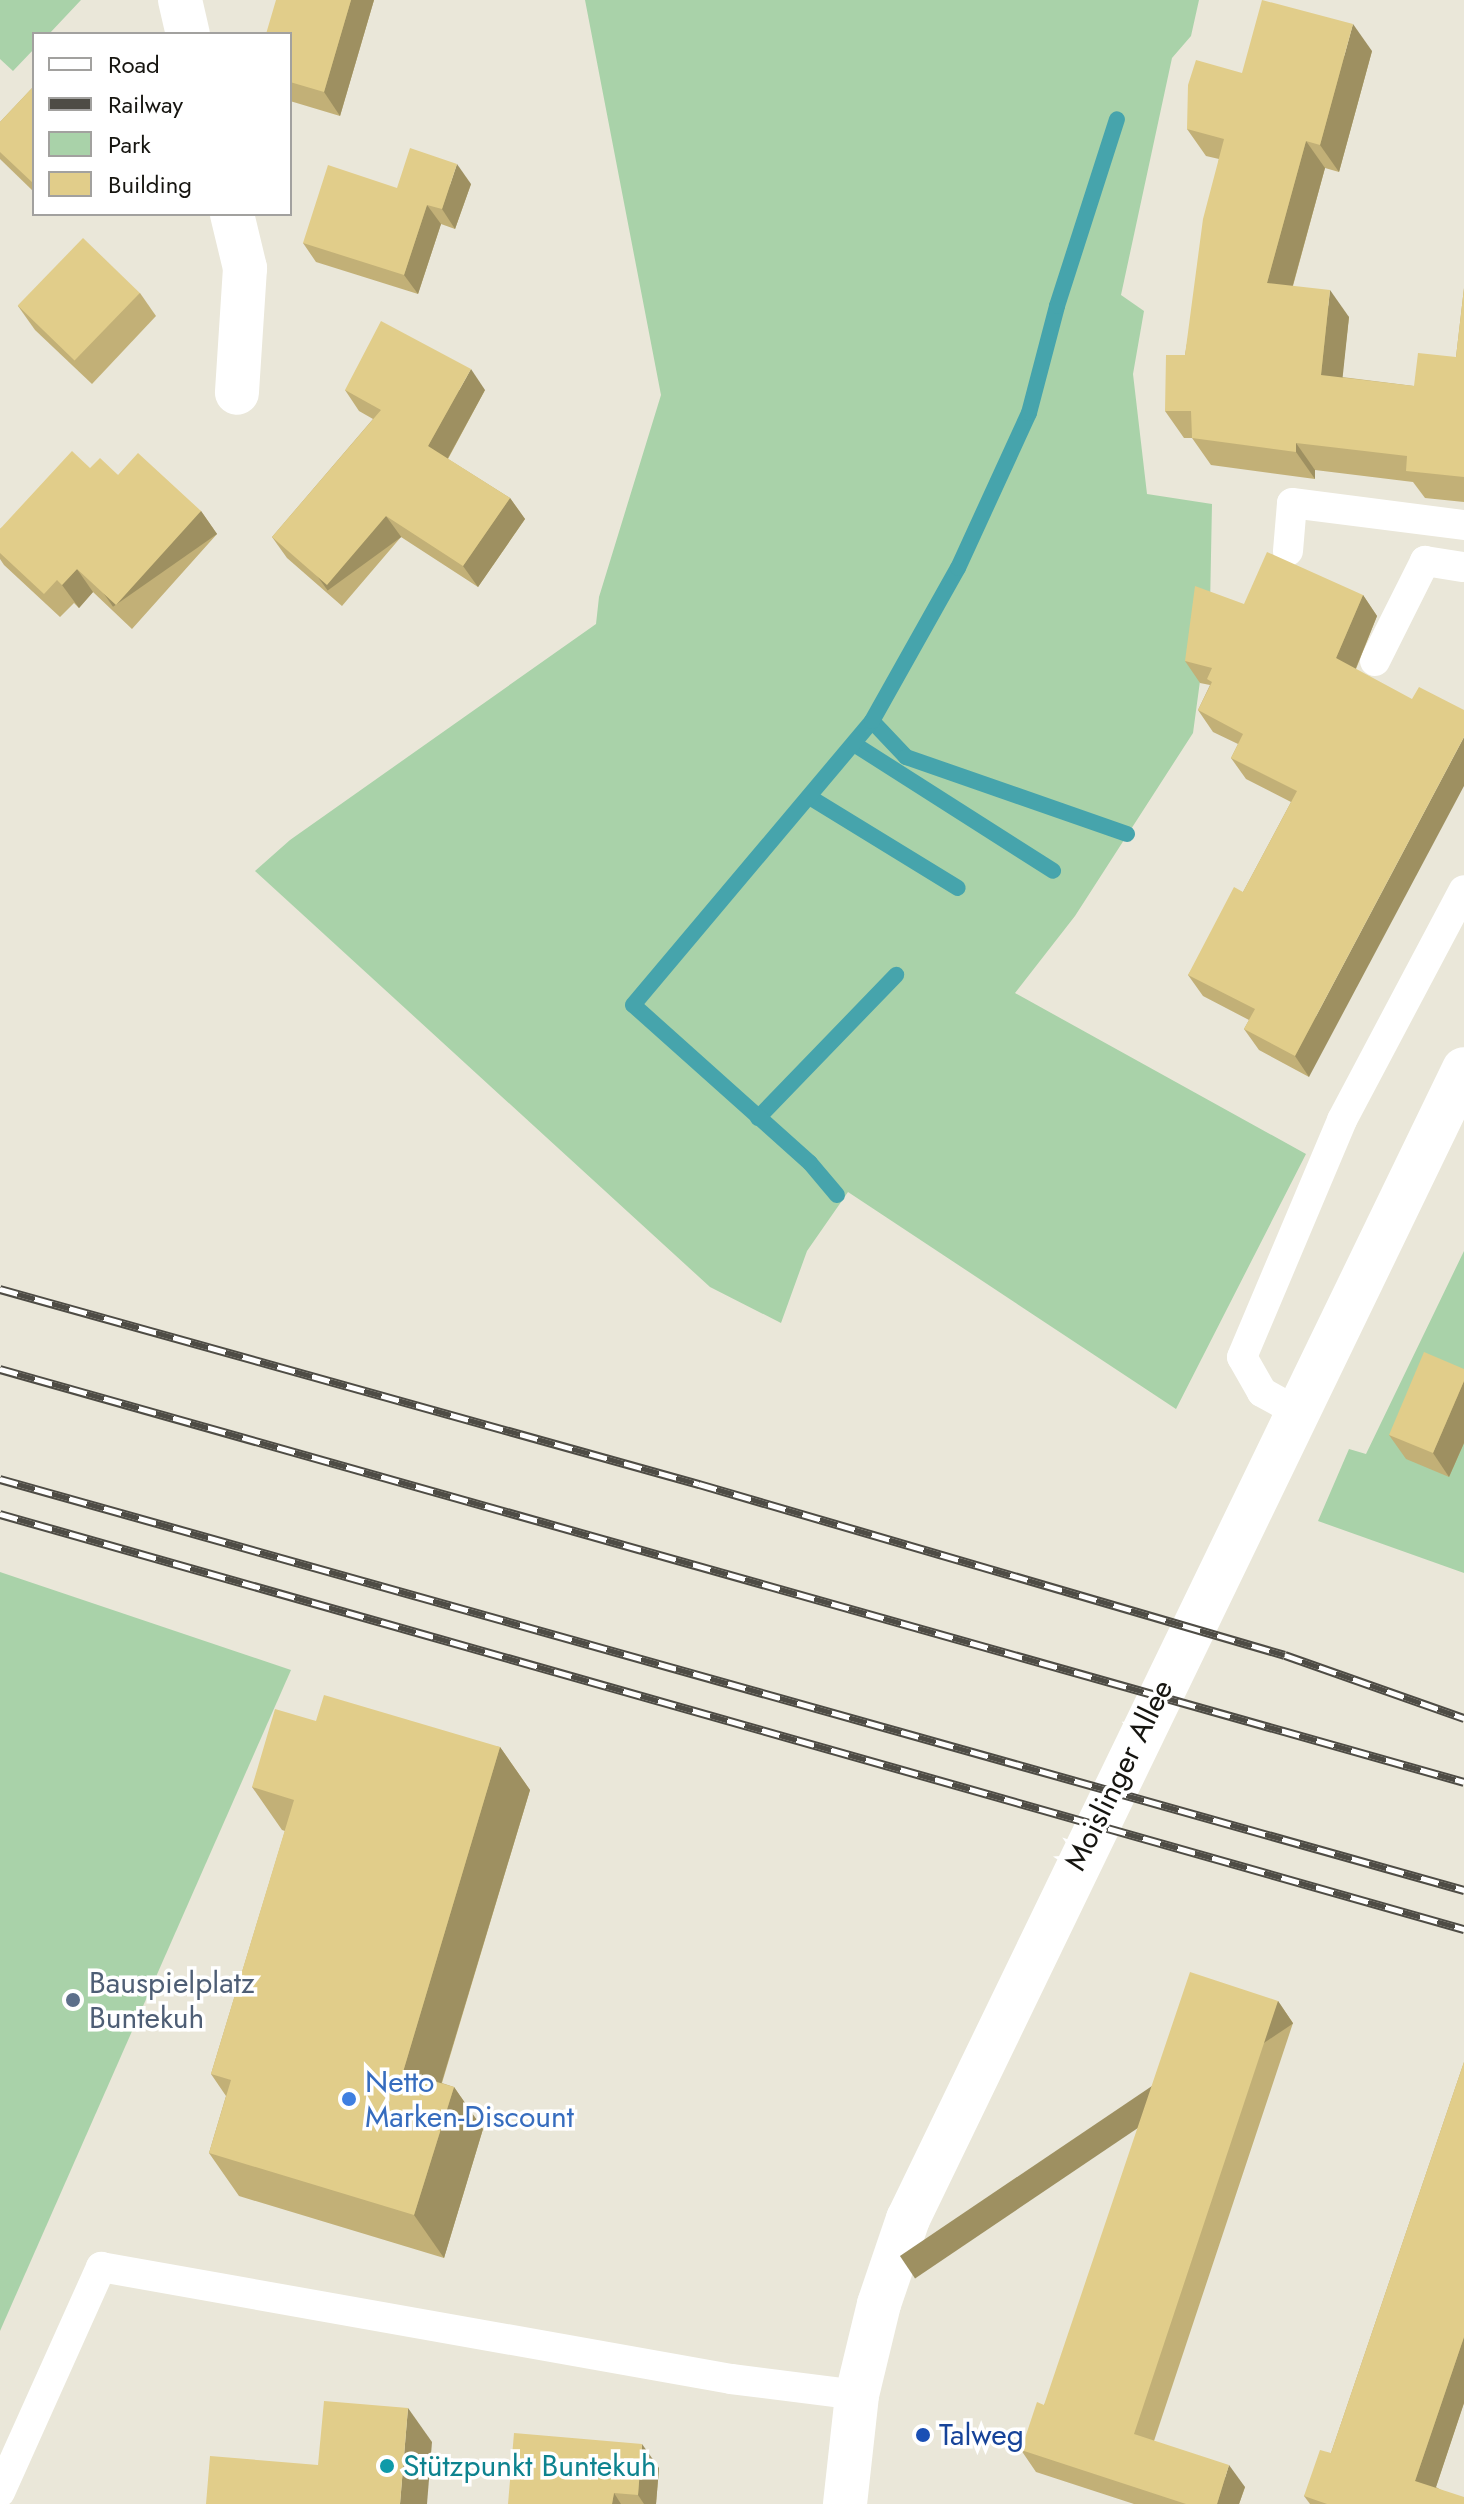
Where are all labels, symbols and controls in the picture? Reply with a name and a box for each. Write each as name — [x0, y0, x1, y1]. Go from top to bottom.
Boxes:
legend — [32, 32, 292, 216]
text: Road — [108, 47, 160, 82]
text: Railway — [108, 87, 183, 122]
text: Park — [108, 127, 151, 162]
text: Building — [108, 167, 192, 202]
street label: Moislinger Allee — [1057, 1674, 1181, 1876]
place label: Bauspielplatz Buntekuh — [89, 1965, 255, 2036]
marker: Bauspielplatz Buntekuh — [64, 1991, 82, 2009]
place label: Netto Marken-Discount — [365, 2064, 574, 2134]
marker: Netto Marken-Discount — [340, 2090, 358, 2108]
place label: Talweg — [939, 2417, 1024, 2453]
marker: Talweg — [914, 2426, 932, 2444]
place label: Stützpunkt Buntekuh — [403, 2448, 657, 2484]
marker: Stützpunkt Buntekuh — [378, 2457, 396, 2475]

